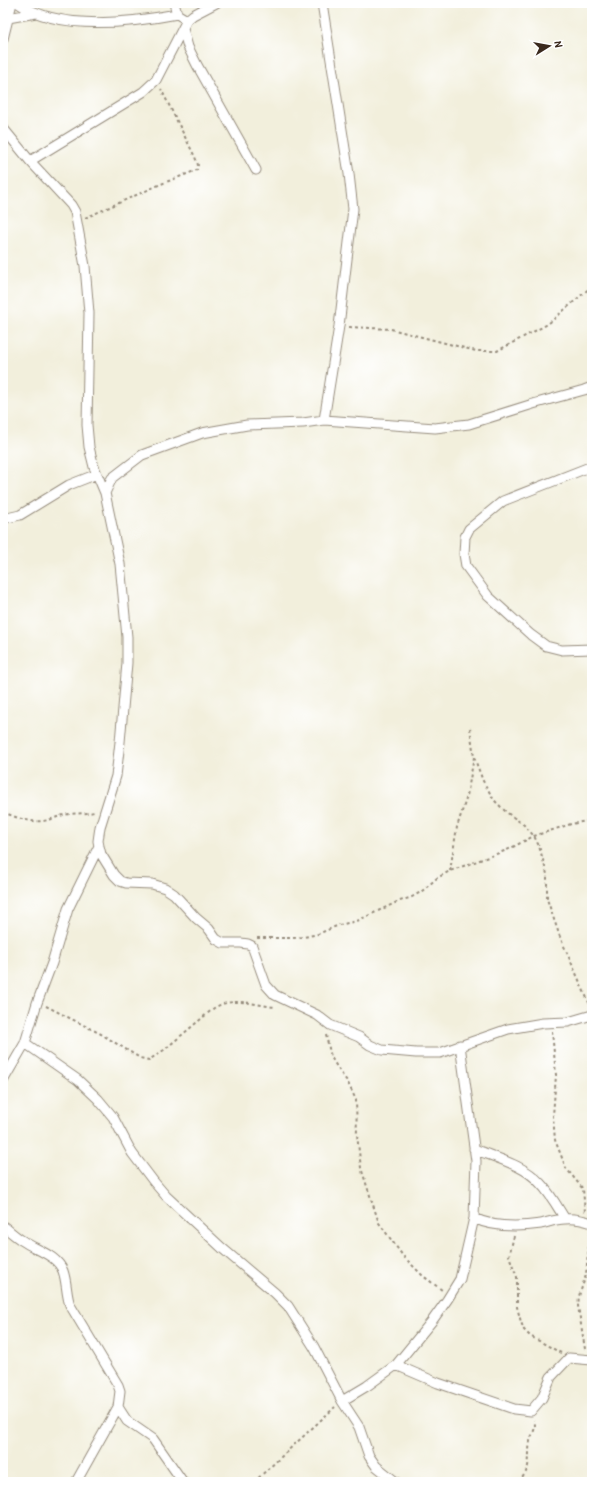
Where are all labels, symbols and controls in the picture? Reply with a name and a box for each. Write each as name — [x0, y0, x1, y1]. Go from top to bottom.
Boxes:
north arrow — [529, 26, 569, 66]
text: N — [551, 40, 566, 48]

